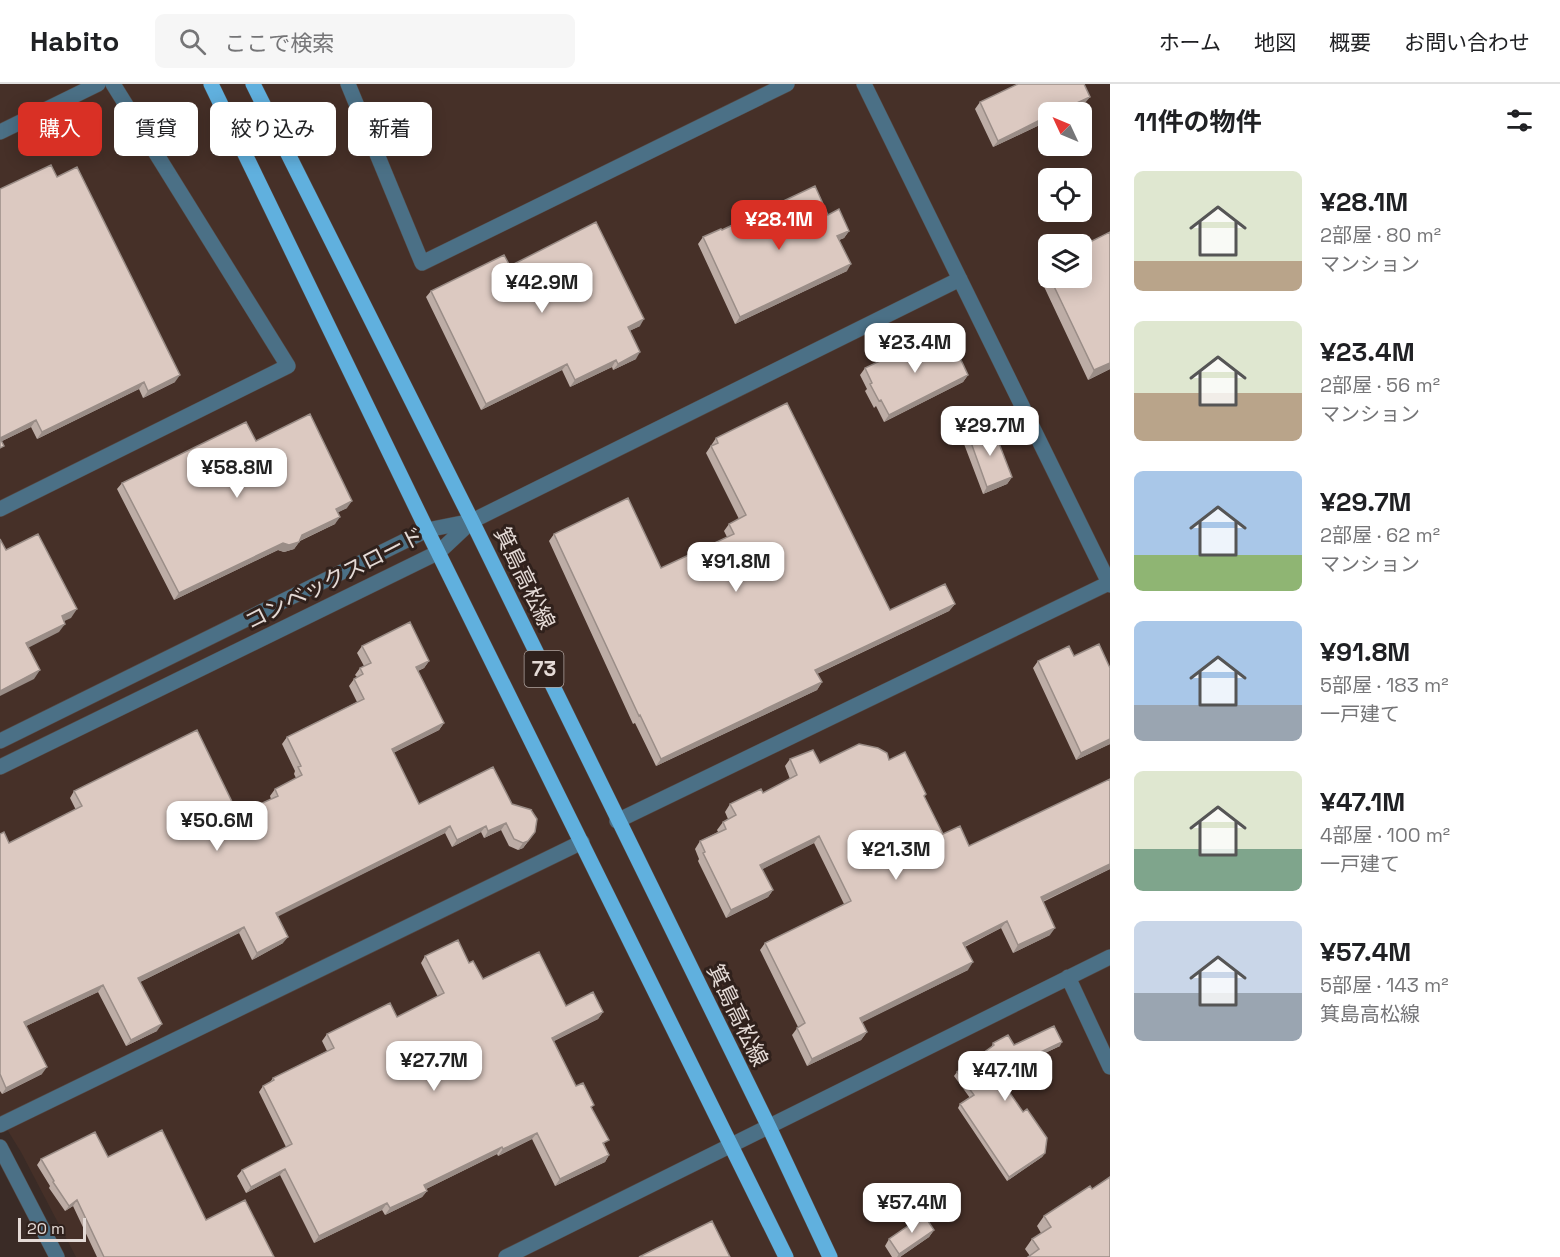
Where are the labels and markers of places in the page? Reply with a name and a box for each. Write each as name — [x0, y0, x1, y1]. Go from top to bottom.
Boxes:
pin: ¥28.1M — [730, 200, 828, 251]
pin: ¥42.9M — [493, 263, 591, 314]
pin: ¥23.4M — [866, 323, 964, 374]
pin: ¥29.7M — [941, 406, 1039, 457]
pin: ¥58.8M — [188, 448, 286, 499]
pin: ¥91.8M — [687, 542, 785, 593]
pin: ¥50.6M — [168, 801, 266, 852]
pin: ¥21.3M — [847, 830, 945, 881]
pin: ¥27.7M — [385, 1041, 483, 1092]
pin: ¥47.1M — [956, 1051, 1054, 1102]
pin: ¥57.4M — [863, 1183, 961, 1234]

